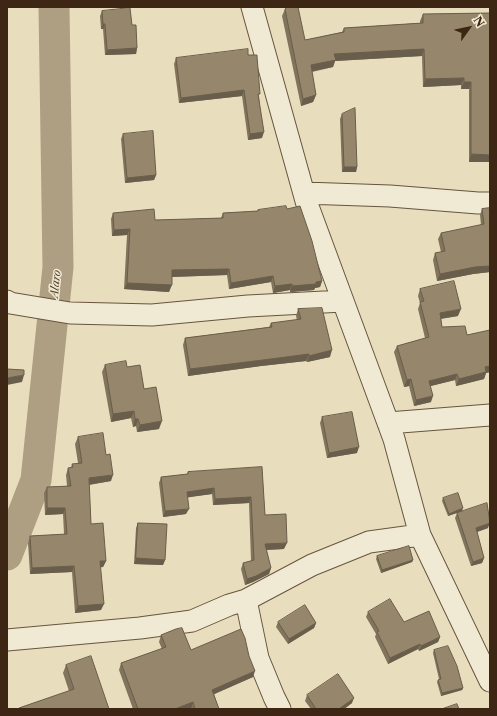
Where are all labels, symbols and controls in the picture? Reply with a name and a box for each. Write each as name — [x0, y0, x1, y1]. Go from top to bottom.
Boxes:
north arrow — [449, 8, 489, 48]
text: N — [471, 14, 488, 29]
water label: Alaro — [48, 269, 64, 299]

